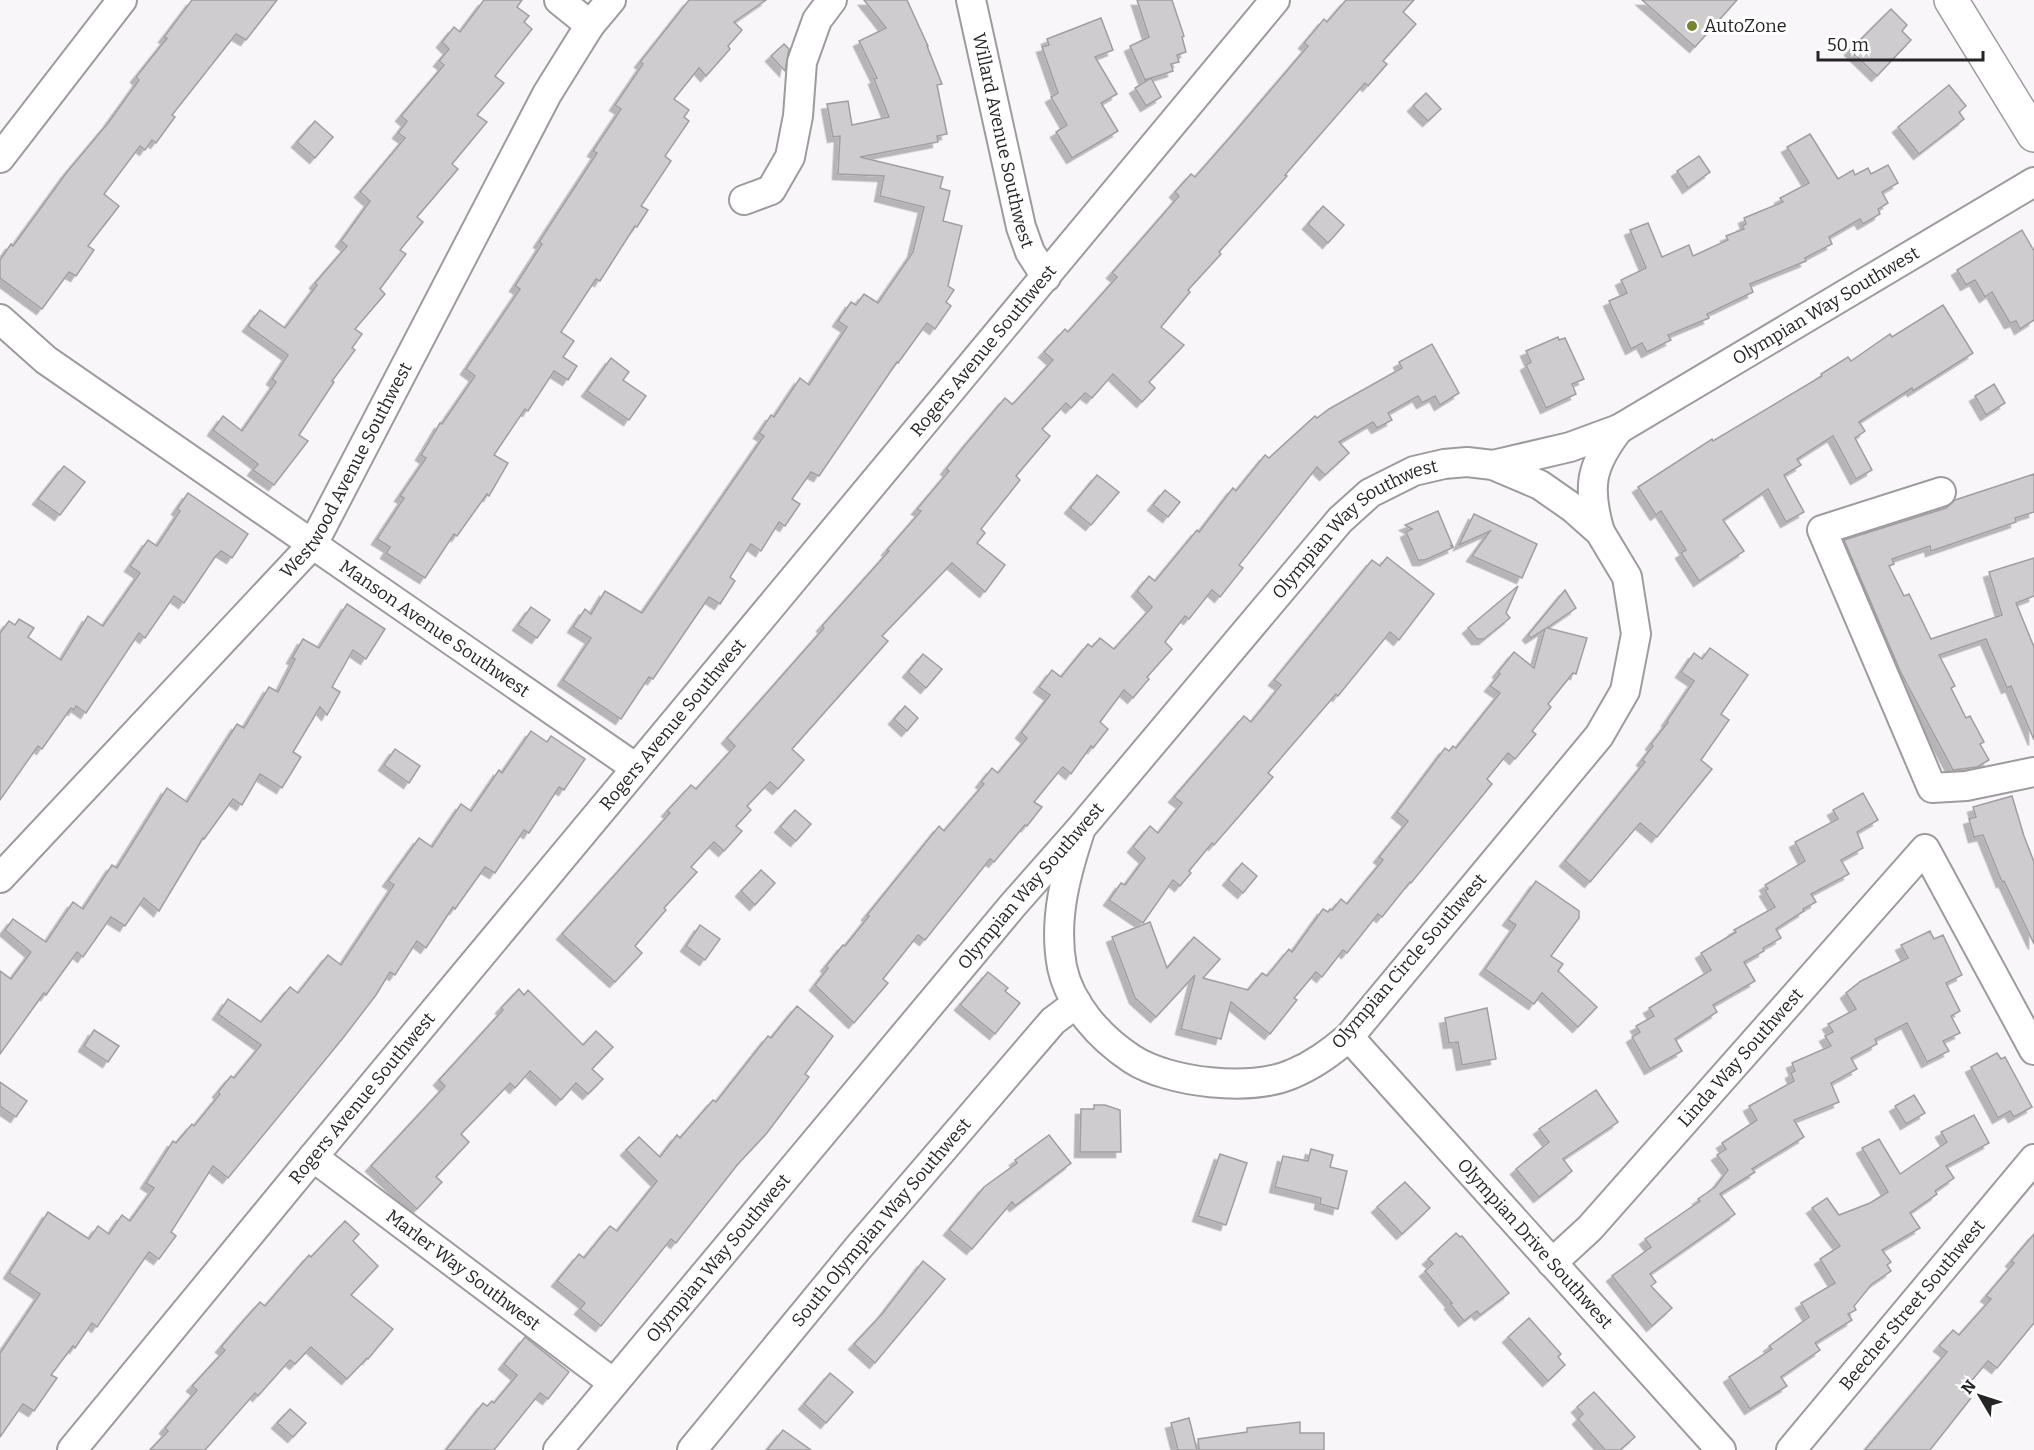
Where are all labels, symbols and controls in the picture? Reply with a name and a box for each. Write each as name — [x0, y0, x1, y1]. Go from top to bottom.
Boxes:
place label: AutoZone — [1704, 15, 1787, 37]
marker: AutoZone — [1685, 19, 1699, 33]
scale bar — [1818, 24, 1983, 62]
street label: Willard Avenue Southwest — [968, 31, 1039, 251]
text: 50 m — [1827, 34, 1869, 56]
street label: Olympian Way Southwest — [1729, 242, 1923, 370]
street label: Rogers Avenue Southwest — [906, 260, 1061, 441]
street label: Westwood Avenue Southwest — [276, 358, 417, 583]
street label: Olympian Way Southwest — [1267, 455, 1440, 603]
street label: Manson Avenue Southwest — [335, 555, 534, 702]
street label: Rogers Avenue Southwest — [595, 634, 751, 815]
street label: Olympian Way Southwest — [953, 798, 1109, 974]
street label: Olympian Circle Southwest — [1327, 868, 1491, 1053]
street label: Linda Way Southwest — [1673, 983, 1808, 1132]
street label: Rogers Avenue Southwest — [284, 1007, 440, 1188]
street label: South Olympian Way Southwest — [787, 1113, 976, 1331]
street label: Olympian Drive Southwest — [1453, 1154, 1618, 1334]
street label: Olympian Way Southwest — [641, 1169, 795, 1347]
street label: Marler Way Southwest — [382, 1205, 545, 1335]
street label: Beecher Street Southwest — [1835, 1215, 1990, 1395]
north arrow — [1950, 1366, 2010, 1426]
text: N — [1957, 1376, 1980, 1398]

